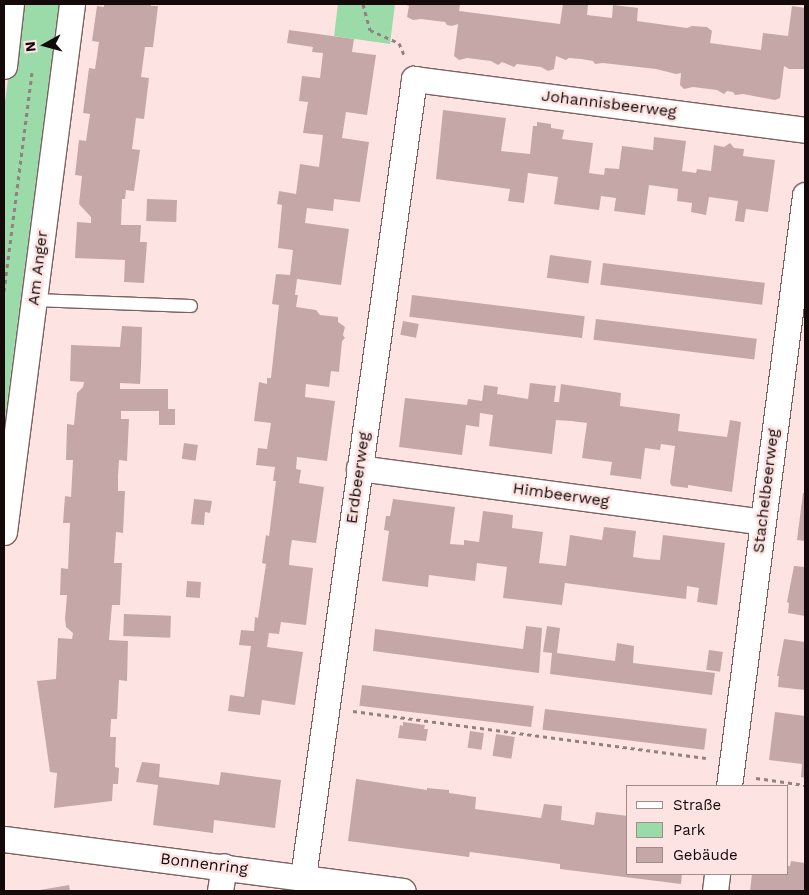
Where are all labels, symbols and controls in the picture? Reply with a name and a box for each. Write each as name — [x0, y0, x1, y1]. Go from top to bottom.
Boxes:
north arrow — [20, 20, 70, 70]
text: N — [22, 41, 39, 53]
street label: Johannisbeerweg — [540, 86, 678, 122]
street label: Am Anger — [24, 229, 52, 307]
street label: Stachelbeerweg — [749, 428, 783, 554]
street label: Erdbeerweg — [342, 431, 374, 525]
street label: Himbeerweg — [512, 479, 610, 511]
legend — [626, 785, 789, 875]
text: Straße — [673, 796, 721, 814]
text: Park — [673, 821, 705, 839]
text: Gebäude — [673, 846, 738, 864]
street label: Bonnenring — [159, 849, 249, 879]

